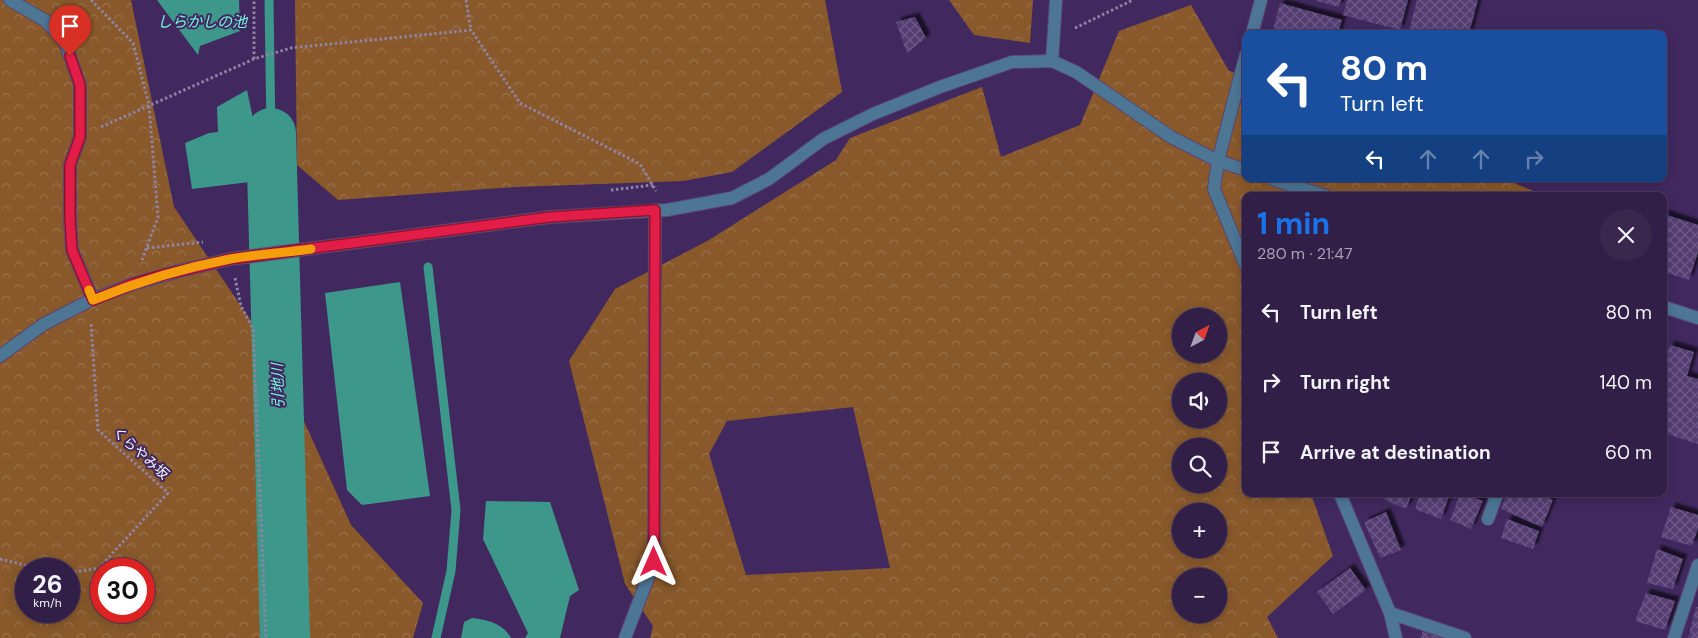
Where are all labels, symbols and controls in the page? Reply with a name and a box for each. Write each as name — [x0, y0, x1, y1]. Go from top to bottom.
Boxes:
pin — [49, 5, 91, 56]
icon: arrive — [56, 12, 84, 40]
water label: しらかしの池 — [157, 12, 249, 32]
text: 80 m — [1340, 45, 1428, 91]
icon: left — [1257, 50, 1322, 115]
text: Turn left — [1340, 89, 1424, 118]
icon: left — [1361, 145, 1389, 173]
icon: ahead — [1414, 145, 1442, 173]
icon: ahead — [1467, 145, 1495, 173]
icon: right — [1520, 145, 1548, 173]
text: 1 min — [1257, 204, 1330, 243]
button: close — [1600, 209, 1652, 261]
text: 280 m · 21:47 — [1257, 243, 1353, 264]
icon: left — [1257, 298, 1285, 326]
text: Turn left — [1300, 300, 1378, 325]
text: 80 m — [1605, 300, 1652, 325]
north arrow — [1172, 308, 1228, 362]
map controls — [1172, 308, 1227, 623]
water label: 引地川 — [267, 361, 289, 409]
icon: right — [1257, 368, 1285, 396]
text: Turn right — [1300, 370, 1390, 395]
text: 140 m — [1600, 370, 1652, 395]
button: sound — [1172, 373, 1227, 428]
street label: くらやみ坂 — [109, 423, 173, 483]
button: search — [1172, 438, 1227, 493]
icon: arrive — [1257, 438, 1285, 466]
text: Arrive at destination — [1300, 440, 1491, 465]
text: 60 m — [1605, 440, 1652, 465]
button: + — [1172, 503, 1227, 558]
position arrow — [627, 535, 679, 587]
speed limit sign: 30 — [90, 558, 155, 623]
text: 26 — [32, 568, 63, 601]
button: − — [1172, 568, 1227, 623]
text: km/h — [33, 595, 62, 611]

